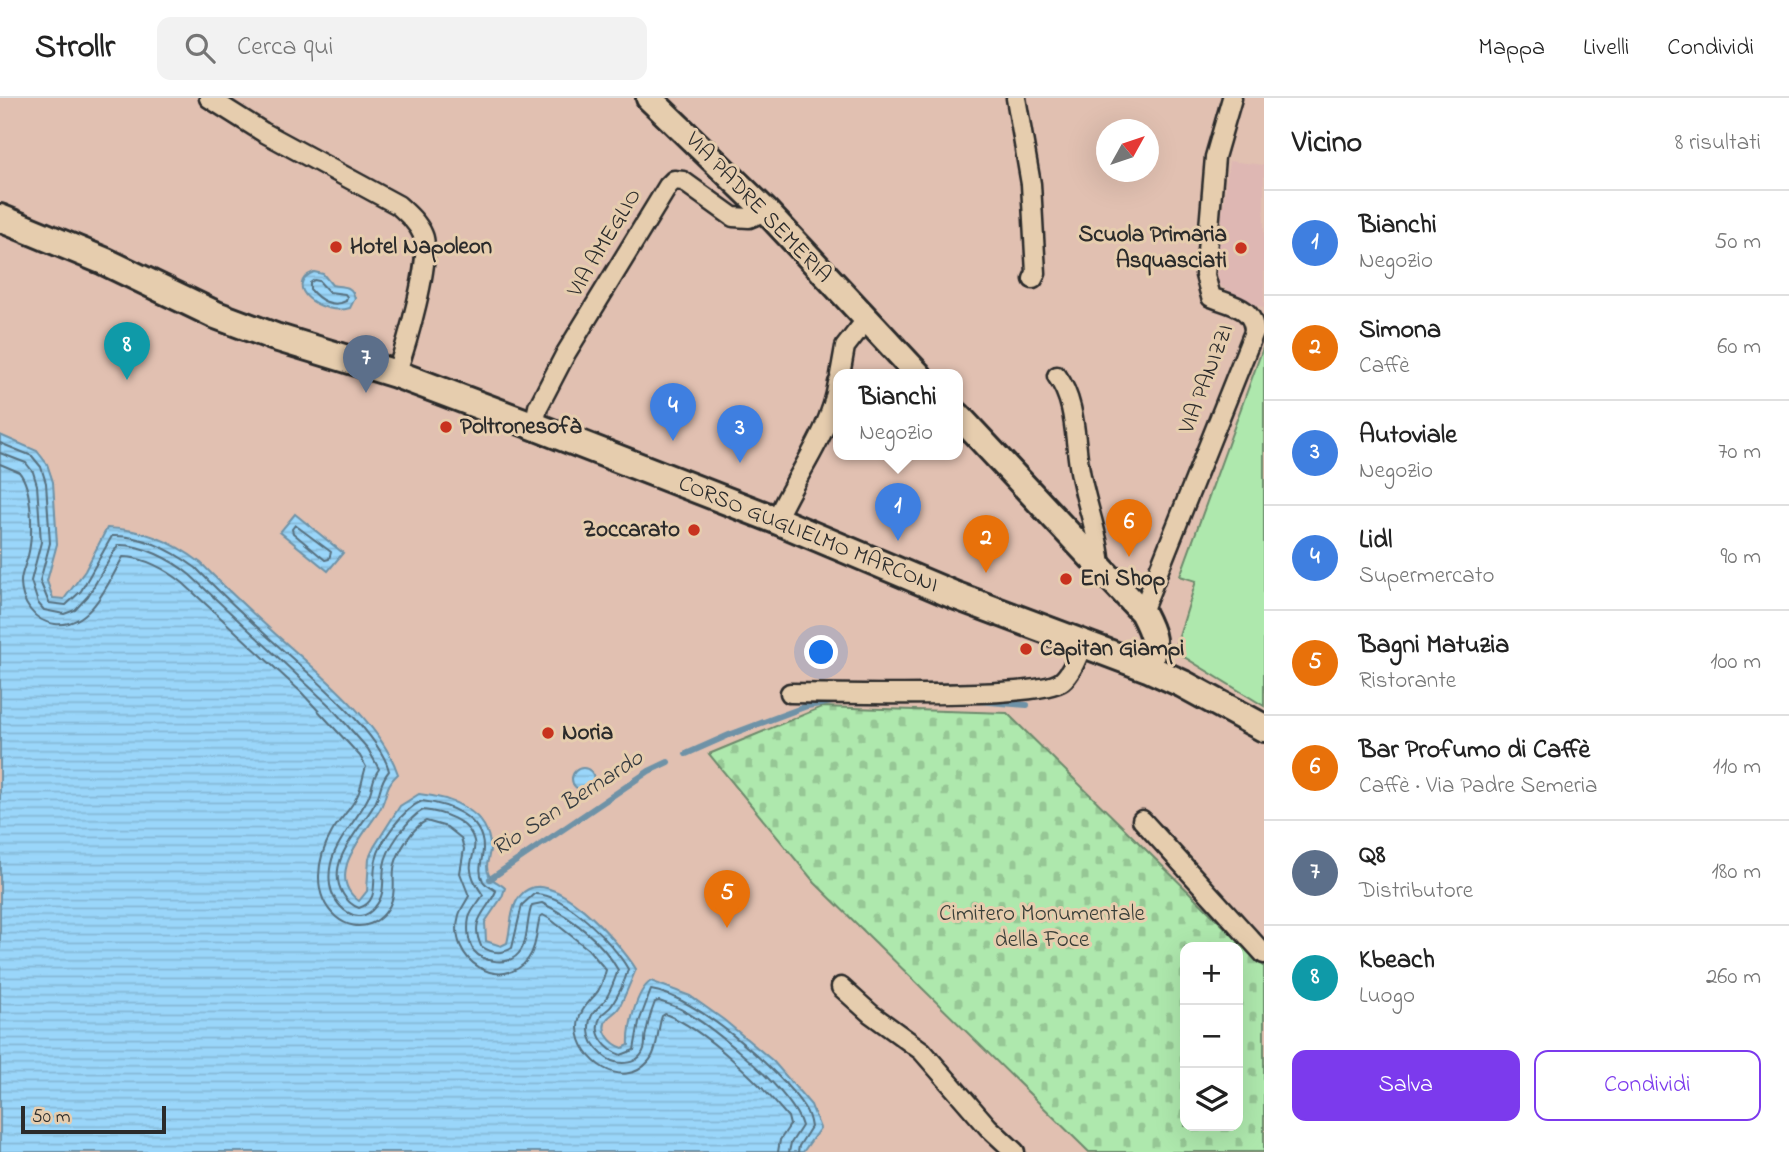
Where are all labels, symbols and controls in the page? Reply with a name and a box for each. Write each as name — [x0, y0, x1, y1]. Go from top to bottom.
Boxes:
search box — [157, 17, 647, 80]
text: Strollr — [35, 24, 115, 72]
icon: search — [181, 29, 219, 67]
text: Cerca qui — [237, 29, 333, 67]
text: Mappa — [1478, 31, 1545, 66]
text: Livelli — [1583, 31, 1629, 66]
text: Condividi — [1667, 31, 1754, 66]
north arrow — [1096, 119, 1159, 182]
text: Vicino — [1292, 122, 1362, 166]
street label: VIA PADRE SEMERIA — [676, 124, 839, 291]
text: 8 risultati — [1675, 127, 1761, 160]
street label: VIA AMEGLIO — [559, 182, 650, 304]
text: Bianchi — [1359, 207, 1437, 245]
place label: Scuola Primaria Asquasciati — [1078, 219, 1227, 278]
text: 1 — [1311, 226, 1319, 259]
text: 50 m — [1714, 226, 1761, 259]
place label: Hotel Napoleon — [350, 231, 492, 264]
marker: Hotel Napoleon — [328, 239, 344, 255]
marker: Scuola Primaria Asquasciati — [1233, 240, 1249, 256]
text: Negozio — [1359, 245, 1433, 278]
text: Simona — [1359, 312, 1441, 350]
street label: VIA PANIZZI — [1171, 320, 1243, 439]
pin: 8 — [104, 322, 150, 380]
text: 2 — [1309, 331, 1321, 364]
text: 60 m — [1717, 331, 1761, 364]
pin: 7 — [343, 335, 389, 393]
text: Caffè — [1359, 350, 1410, 383]
popup — [833, 369, 963, 460]
text: Bianchi — [859, 379, 937, 417]
pin: 4 — [650, 383, 696, 441]
pin: 3 — [717, 405, 763, 463]
place label: Poltronesofà — [460, 411, 582, 444]
text: Negozio — [859, 417, 933, 450]
text: Autoviale — [1359, 417, 1457, 455]
marker: Poltronesofà — [438, 419, 454, 435]
text: 3 — [1310, 436, 1320, 469]
text: 70 m — [1718, 436, 1761, 469]
text: Negozio — [1359, 455, 1433, 488]
street label: CORSO GUGLIELMO MARCONI — [673, 468, 943, 602]
pin: 1 — [875, 483, 921, 541]
pin: 6 — [1106, 499, 1152, 557]
place label: Zoccarato — [583, 514, 680, 547]
pin: 2 — [963, 515, 1009, 573]
marker: Zoccarato — [686, 522, 702, 538]
text: Lidl — [1359, 522, 1392, 560]
text: 4 — [1310, 541, 1320, 574]
text: 90 m — [1721, 541, 1761, 574]
text: Supermercato — [1359, 560, 1494, 593]
place label: Eni Shop — [1080, 563, 1166, 596]
marker: Eni Shop — [1058, 571, 1074, 587]
text: Bagni Matuzia — [1359, 627, 1509, 665]
place label: Capitan Giampi — [1040, 633, 1184, 666]
your location — [804, 635, 838, 669]
marker: Capitan Giampi — [1018, 641, 1034, 657]
text: 5 — [1308, 646, 1322, 679]
text: 100 m — [1710, 646, 1761, 679]
text: Ristorante — [1359, 665, 1456, 698]
place label: Noria — [562, 717, 613, 750]
marker: Noria — [540, 725, 556, 741]
text: Bar Profumo di Caffè — [1359, 732, 1590, 770]
water label: Rio San Bernardo — [485, 741, 652, 866]
text: 6 — [1310, 751, 1320, 784]
text: 110 m — [1713, 751, 1761, 784]
text: Caffè · Via Padre Semeria — [1359, 770, 1598, 803]
text: Q8 — [1359, 837, 1385, 875]
text: 7 — [1310, 856, 1320, 889]
text: 180 m — [1712, 856, 1761, 889]
pin: 5 — [704, 870, 750, 928]
text: Distributore — [1359, 875, 1473, 908]
park label: Cimitero Monumentale della Foce — [939, 898, 1146, 957]
map controls — [1180, 942, 1243, 1131]
button: + — [1180, 942, 1243, 1005]
text: Kbeach — [1359, 942, 1435, 980]
text: 8 — [1311, 961, 1319, 994]
text: 260 m — [1706, 961, 1761, 994]
text: Luogo — [1359, 980, 1415, 1013]
button: − — [1180, 1005, 1243, 1068]
button: Salva — [1292, 1050, 1520, 1121]
button: Condividi — [1534, 1050, 1761, 1121]
button: layers — [1180, 1068, 1243, 1131]
scale bar — [21, 1103, 166, 1135]
text: 50 m — [32, 1104, 71, 1131]

